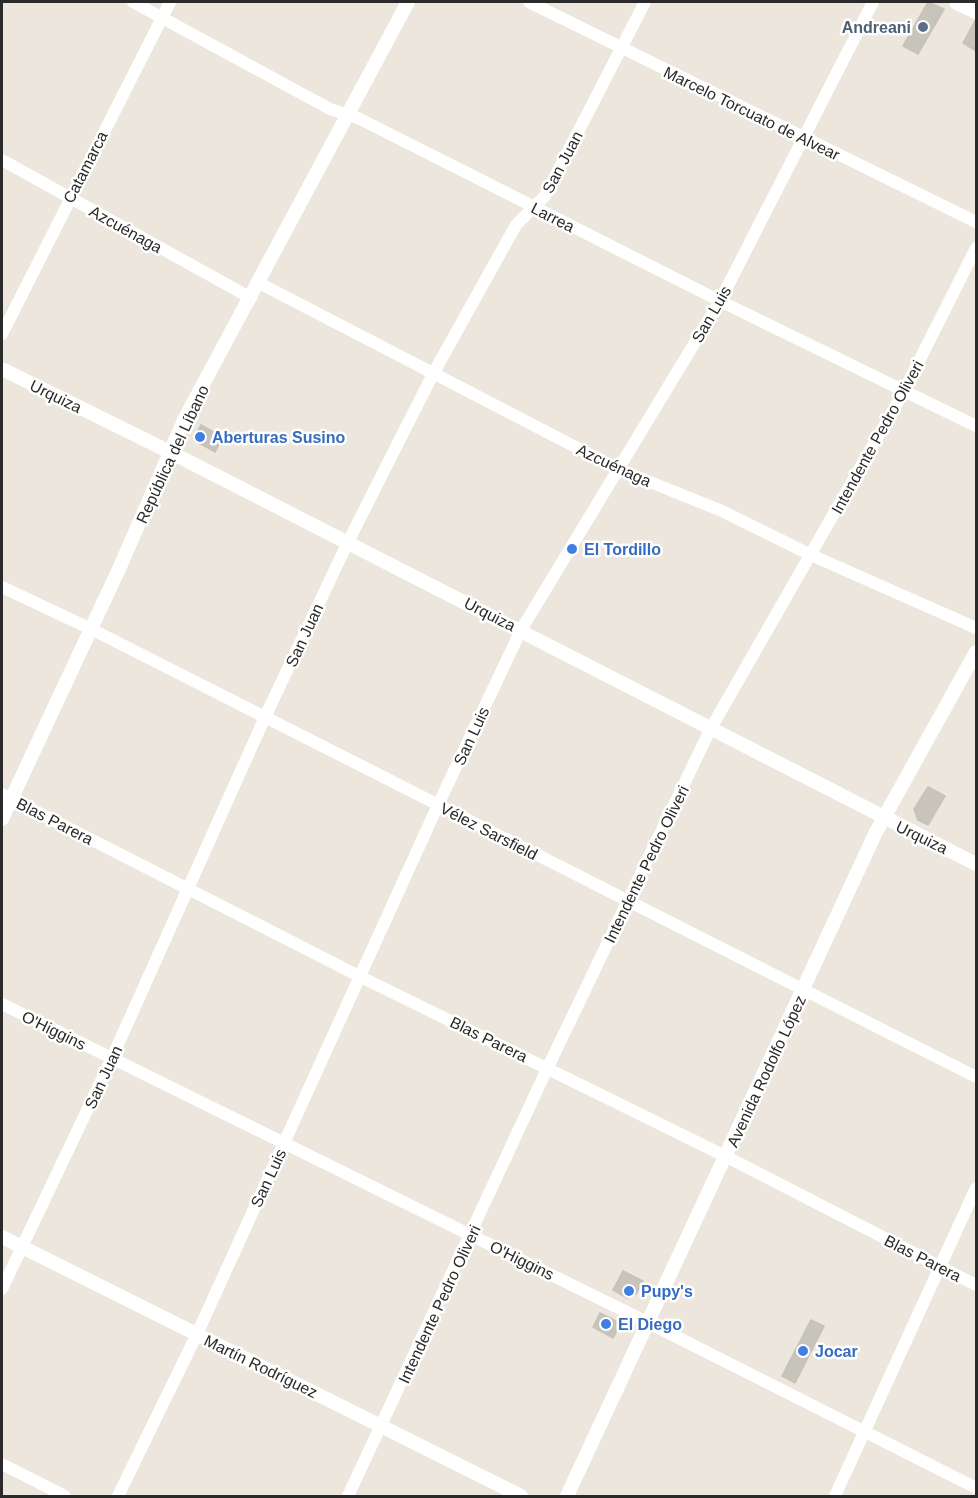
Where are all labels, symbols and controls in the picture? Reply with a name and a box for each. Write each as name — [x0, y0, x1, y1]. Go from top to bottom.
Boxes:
place label: Andreani — [842, 19, 911, 36]
marker: Andreani — [916, 20, 930, 34]
street label: Marcelo Torcuato de Alvear — [661, 63, 843, 164]
street label: Catamarca — [60, 128, 111, 206]
street label: San Juan — [539, 128, 586, 196]
street label: Larrea — [528, 199, 577, 236]
street label: Azcuénaga — [87, 203, 165, 256]
street label: San Luis — [689, 283, 734, 345]
street label: Intendente Pedro Oliveri — [828, 358, 927, 517]
street label: Urquiza — [27, 377, 84, 416]
street label: República del Líbano — [133, 382, 212, 526]
place label: Aberturas Susino — [212, 429, 346, 446]
marker: Aberturas Susino — [193, 430, 207, 444]
street label: Azcuénaga — [574, 441, 654, 490]
place label: El Tordillo — [584, 541, 661, 558]
marker: El Tordillo — [565, 542, 579, 556]
street label: Urquiza — [461, 594, 518, 635]
street label: San Juan — [282, 601, 326, 669]
street label: San Luis — [451, 704, 492, 768]
street label: Intendente Pedro Oliveri — [601, 783, 692, 945]
street label: Blas Parera — [14, 795, 96, 848]
street label: Vélez Sarsfield — [437, 800, 540, 863]
street label: Urquiza — [893, 818, 950, 857]
street label: Avenida Rodolfo López — [724, 993, 809, 1150]
street label: O'Higgins — [19, 1008, 88, 1053]
street label: Blas Parera — [447, 1013, 530, 1065]
street label: San Juan — [81, 1043, 125, 1111]
street label: San Luis — [248, 1146, 289, 1210]
street label: Intendente Pedro Oliveri — [395, 1222, 484, 1386]
street label: Blas Parera — [882, 1232, 964, 1285]
street label: O'Higgins — [487, 1238, 556, 1283]
place label: Pupy's — [641, 1283, 693, 1300]
marker: Pupy's — [622, 1284, 636, 1298]
place label: El Diego — [618, 1316, 682, 1333]
marker: El Diego — [599, 1317, 613, 1331]
street label: Martín Rodríguez — [202, 1332, 320, 1401]
place label: Jocar — [815, 1343, 858, 1360]
marker: Jocar — [796, 1344, 810, 1358]

